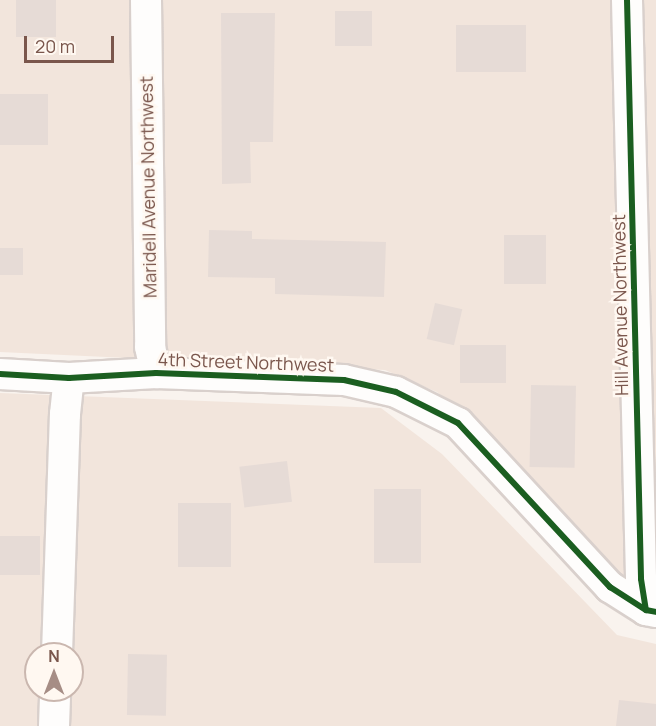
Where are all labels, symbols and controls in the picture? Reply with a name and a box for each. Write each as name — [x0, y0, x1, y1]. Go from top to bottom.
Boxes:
scale bar — [27, 24, 117, 62]
text: 20 m — [35, 34, 75, 58]
street label: Maridell Avenue Northwest — [135, 76, 161, 298]
street label: Hill Avenue Northwest — [608, 214, 632, 396]
street label: 4th Street Northwest — [157, 348, 335, 376]
north arrow — [24, 642, 84, 702]
text: N — [48, 645, 60, 667]

